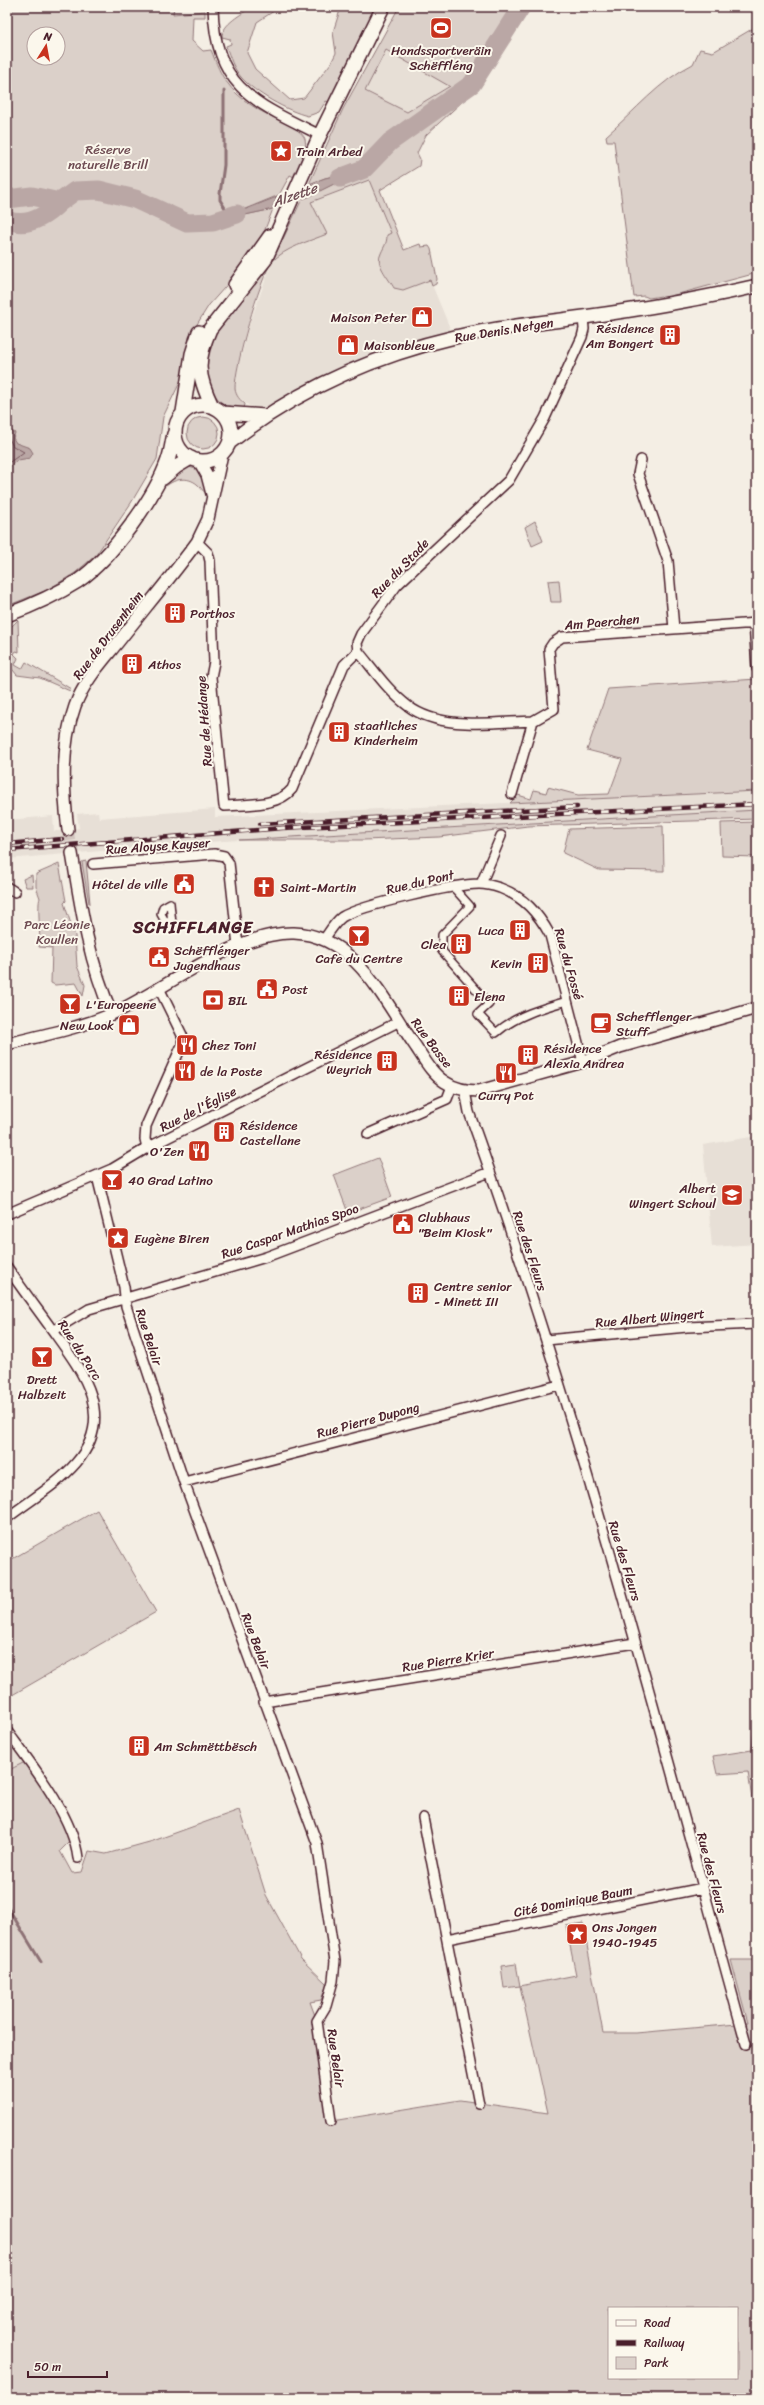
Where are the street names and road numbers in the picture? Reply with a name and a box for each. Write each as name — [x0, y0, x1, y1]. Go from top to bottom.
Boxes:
street label: Rue Denis Netgen — [453, 311, 555, 349]
street label: Rue du Stade — [365, 532, 435, 603]
street label: Rue de Drusenheim — [67, 585, 149, 685]
street label: Am Paerchen — [563, 607, 640, 637]
street label: Rue de Hédange — [189, 675, 219, 767]
street label: Rue Aloyse Kayser — [105, 831, 212, 861]
street label: Rue du Pont — [384, 863, 457, 901]
street label: Rue du Fossé — [548, 925, 590, 1003]
street label: Rue Basse — [405, 1013, 459, 1073]
street label: Rue de l'Église — [155, 1080, 241, 1138]
street label: Rue Caspar Mathias Spoo — [218, 1196, 362, 1265]
street label: Rue des Fleurs — [506, 1208, 554, 1294]
street label: Rue Albert Wingert — [594, 1302, 706, 1334]
street label: Rue Belair — [129, 1306, 169, 1369]
street label: Rue du Parc — [52, 1315, 109, 1385]
street label: Rue Pierre Dupong — [314, 1395, 422, 1445]
street label: Rue des Fleurs — [602, 1518, 648, 1604]
street label: Rue Belair — [235, 1609, 277, 1673]
street label: Rue Pierre Krier — [401, 1641, 496, 1679]
street label: Rue des Fleurs — [690, 1830, 734, 1916]
street label: Cité Dominique Baum — [512, 1878, 634, 1924]
street label: Rue Belair — [321, 2027, 352, 2089]

